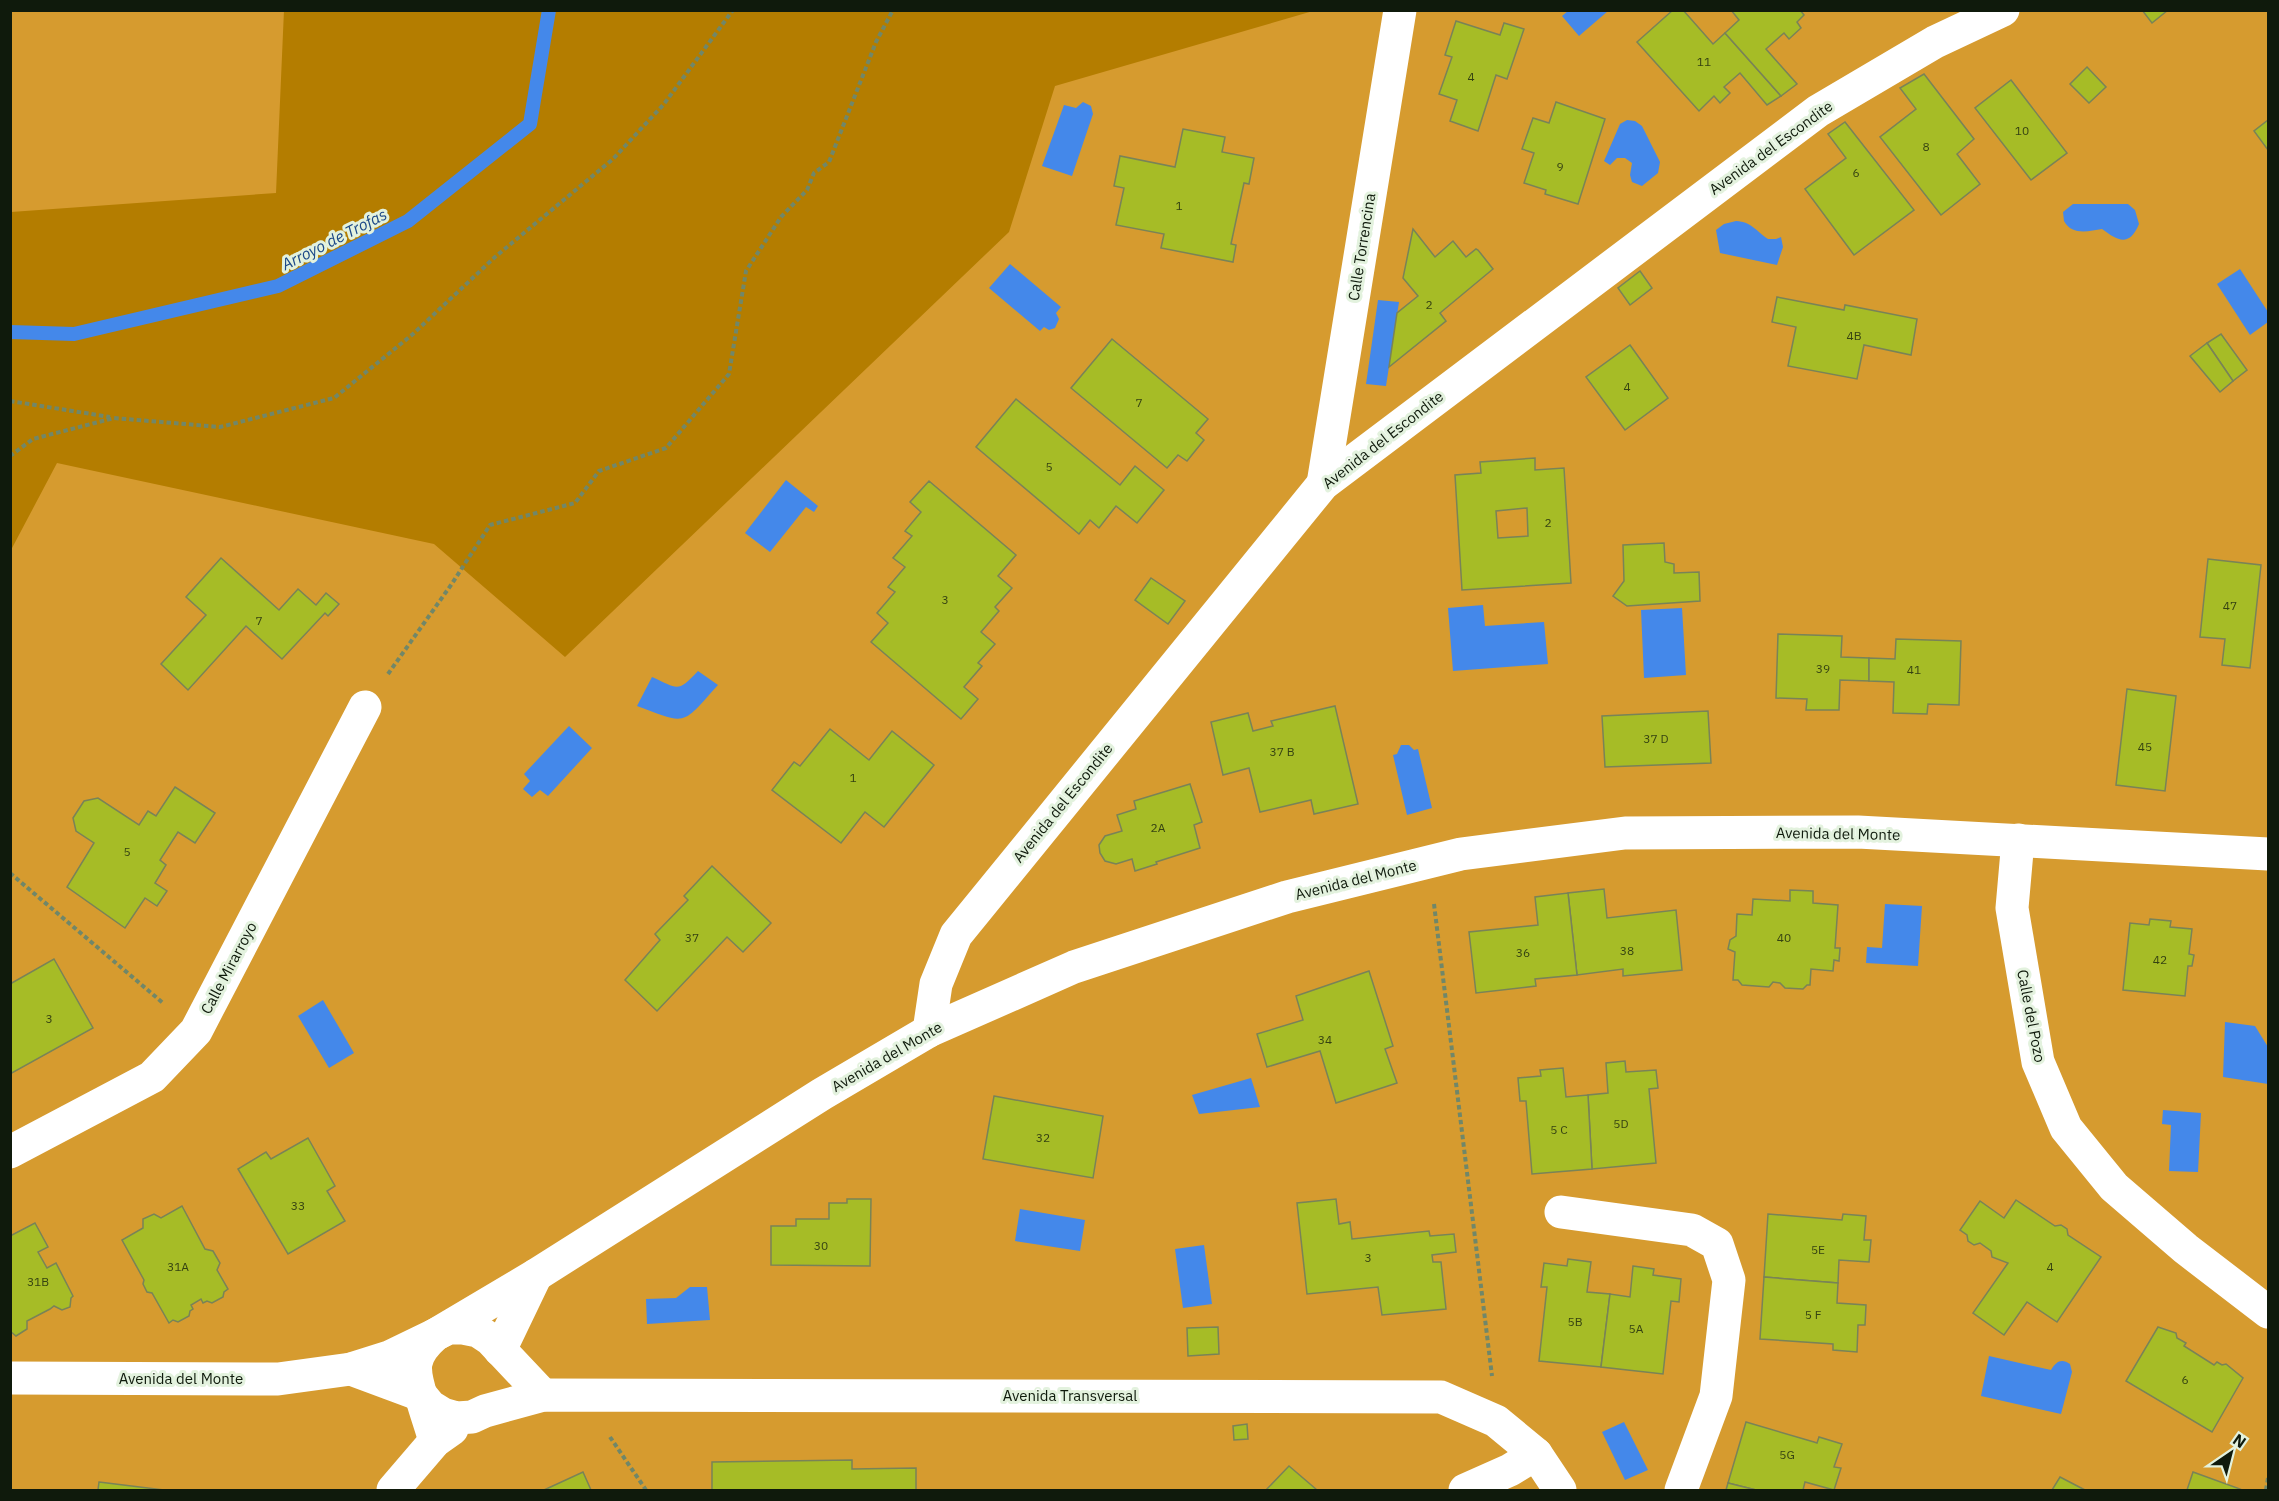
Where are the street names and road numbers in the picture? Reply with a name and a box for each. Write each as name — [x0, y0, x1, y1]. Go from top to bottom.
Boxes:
street label: Avenida del Escondite — [1705, 96, 1836, 199]
street label: Calle Torrencina — [1344, 192, 1379, 302]
street label: Avenida del Escondite — [1318, 386, 1447, 493]
street label: Avenida del Escondite — [1009, 739, 1117, 866]
street label: Avenida del Monte — [1776, 823, 1900, 844]
street label: Avenida del Monte — [1293, 855, 1419, 904]
street label: Calle Mirarroyo — [196, 918, 261, 1017]
street label: Calle del Pozo — [2013, 968, 2050, 1064]
street label: Avenida del Monte — [828, 1017, 945, 1096]
street label: Avenida del Monte — [119, 1369, 243, 1388]
street label: Avenida Transversal — [1003, 1386, 1137, 1405]

